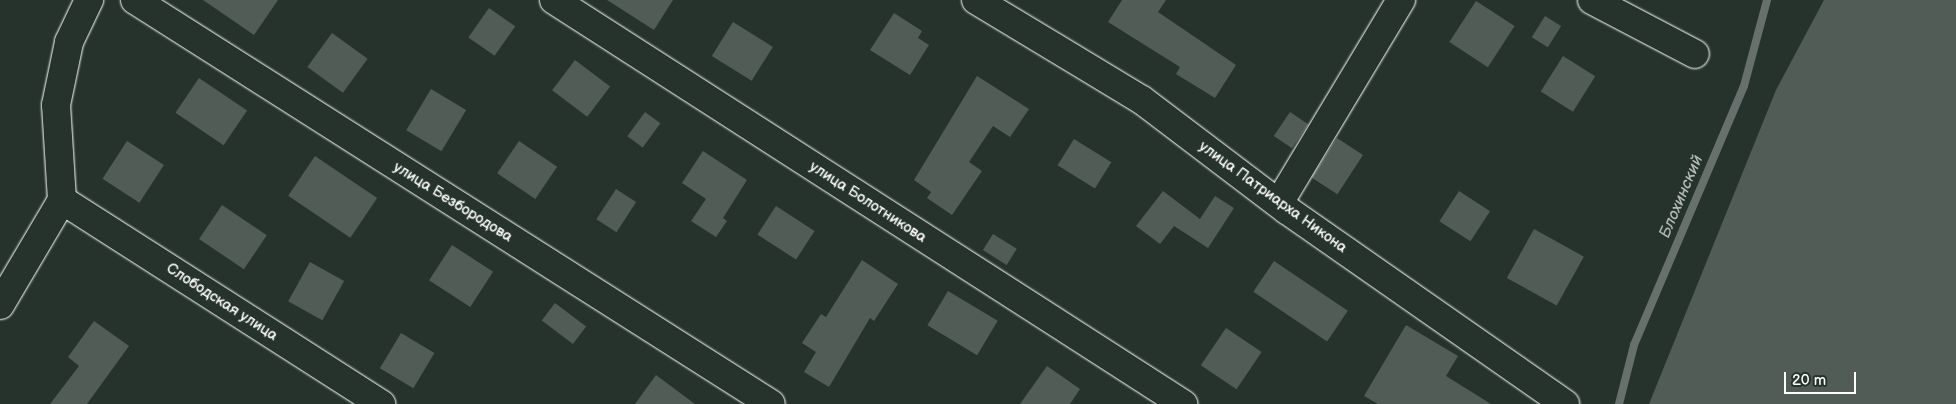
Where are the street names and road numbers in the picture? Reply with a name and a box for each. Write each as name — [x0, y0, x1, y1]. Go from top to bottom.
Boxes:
street label: улица Патриарха Никона — [1195, 137, 1351, 257]
street label: улица Болотникова — [806, 157, 930, 247]
street label: улица Безбородова — [390, 158, 516, 246]
street label: Слободская улица — [163, 259, 281, 345]

